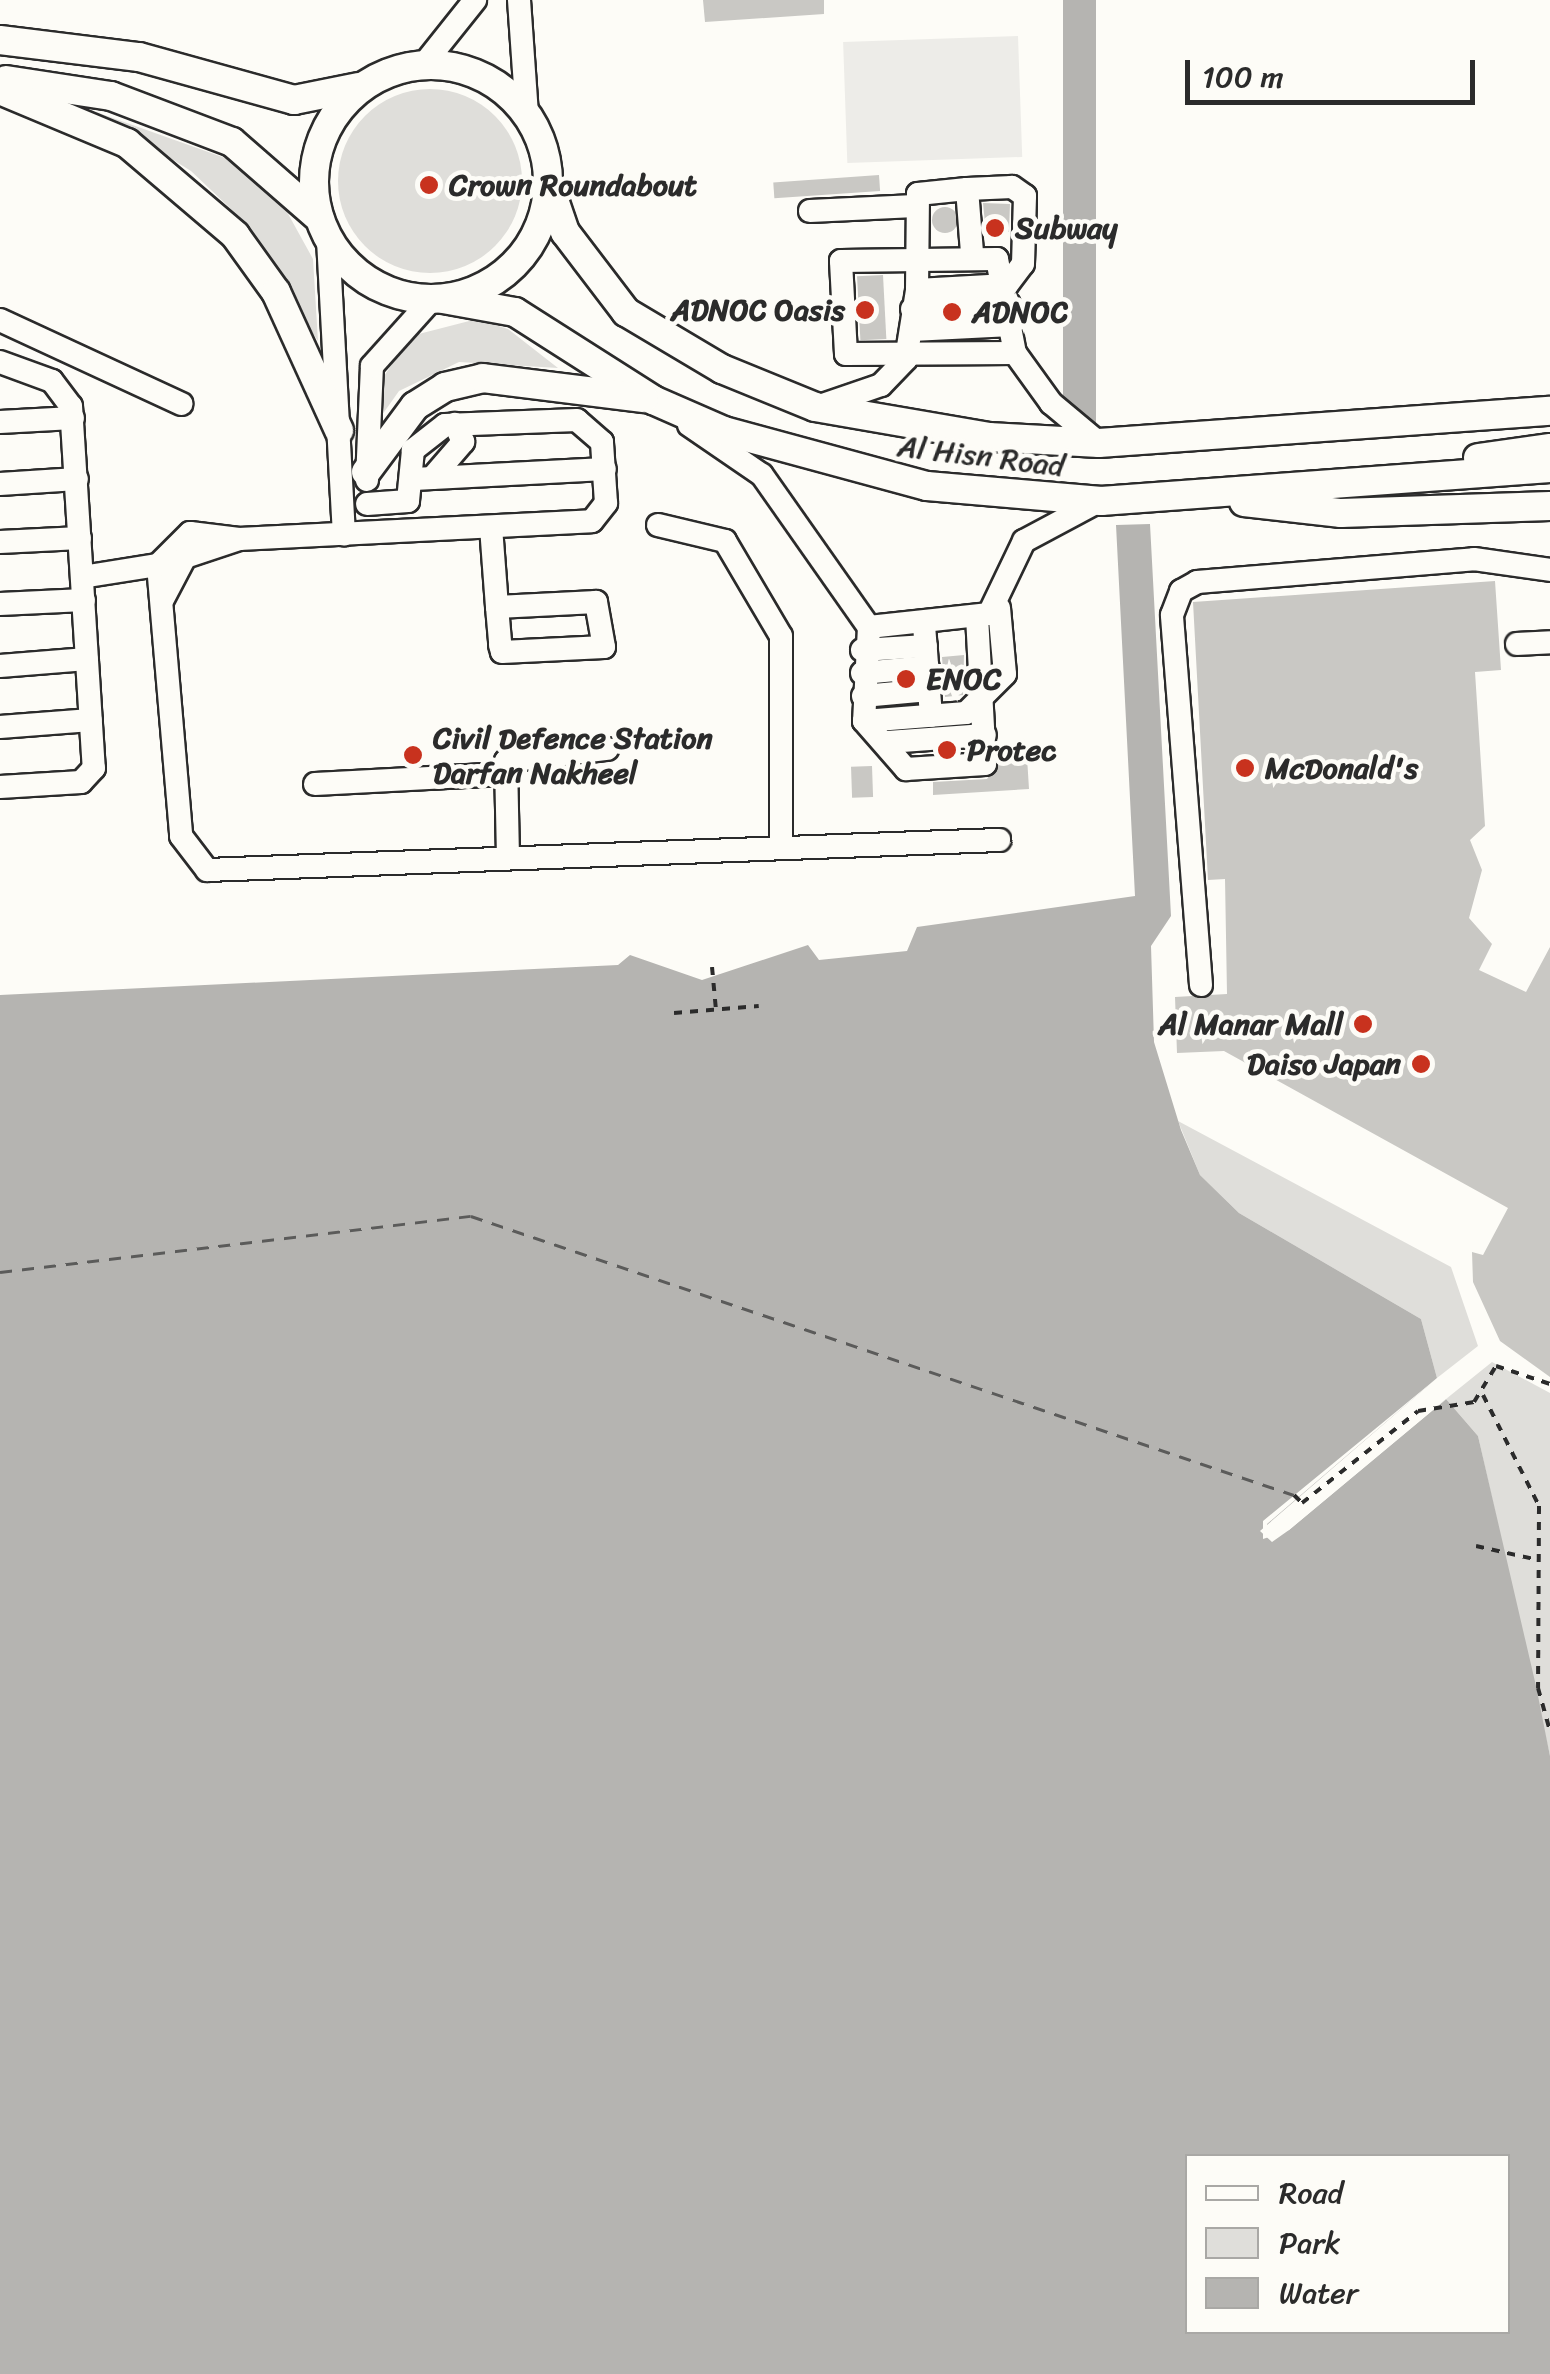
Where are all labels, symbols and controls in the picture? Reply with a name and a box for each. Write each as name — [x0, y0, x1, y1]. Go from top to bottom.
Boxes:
scale bar — [1190, 40, 1480, 102]
text: 100 m — [1202, 50, 1284, 104]
place label: Crown Roundabout — [449, 167, 697, 203]
marker: Crown Roundabout — [418, 174, 440, 196]
place label: Subway — [1015, 210, 1118, 246]
marker: Subway — [984, 217, 1006, 239]
place label: ADNOC Oasis — [671, 292, 845, 328]
place label: ADNOC — [972, 294, 1068, 330]
marker: ADNOC Oasis — [854, 299, 876, 321]
marker: ADNOC — [941, 301, 963, 323]
street label: Al Hisn Road — [896, 428, 1066, 484]
place label: ENOC — [926, 661, 1002, 697]
marker: ENOC — [895, 668, 917, 690]
place label: Civil Defence Station Darfan Nakheel — [433, 720, 714, 790]
place label: Protec — [967, 732, 1056, 768]
marker: Protec — [936, 739, 958, 761]
marker: Civil Defence Station Darfan Nakheel — [402, 744, 424, 766]
place label: McDonald's — [1265, 750, 1418, 786]
marker: McDonald's — [1234, 757, 1256, 779]
place label: Al Manar Mall — [1159, 1006, 1343, 1042]
marker: Al Manar Mall — [1352, 1013, 1374, 1035]
place label: Daiso Japan — [1247, 1046, 1401, 1082]
marker: Daiso Japan — [1410, 1053, 1432, 1075]
legend — [1185, 2154, 1510, 2334]
text: Road — [1279, 2166, 1343, 2220]
text: Park — [1279, 2216, 1341, 2270]
text: Water — [1279, 2266, 1358, 2320]

